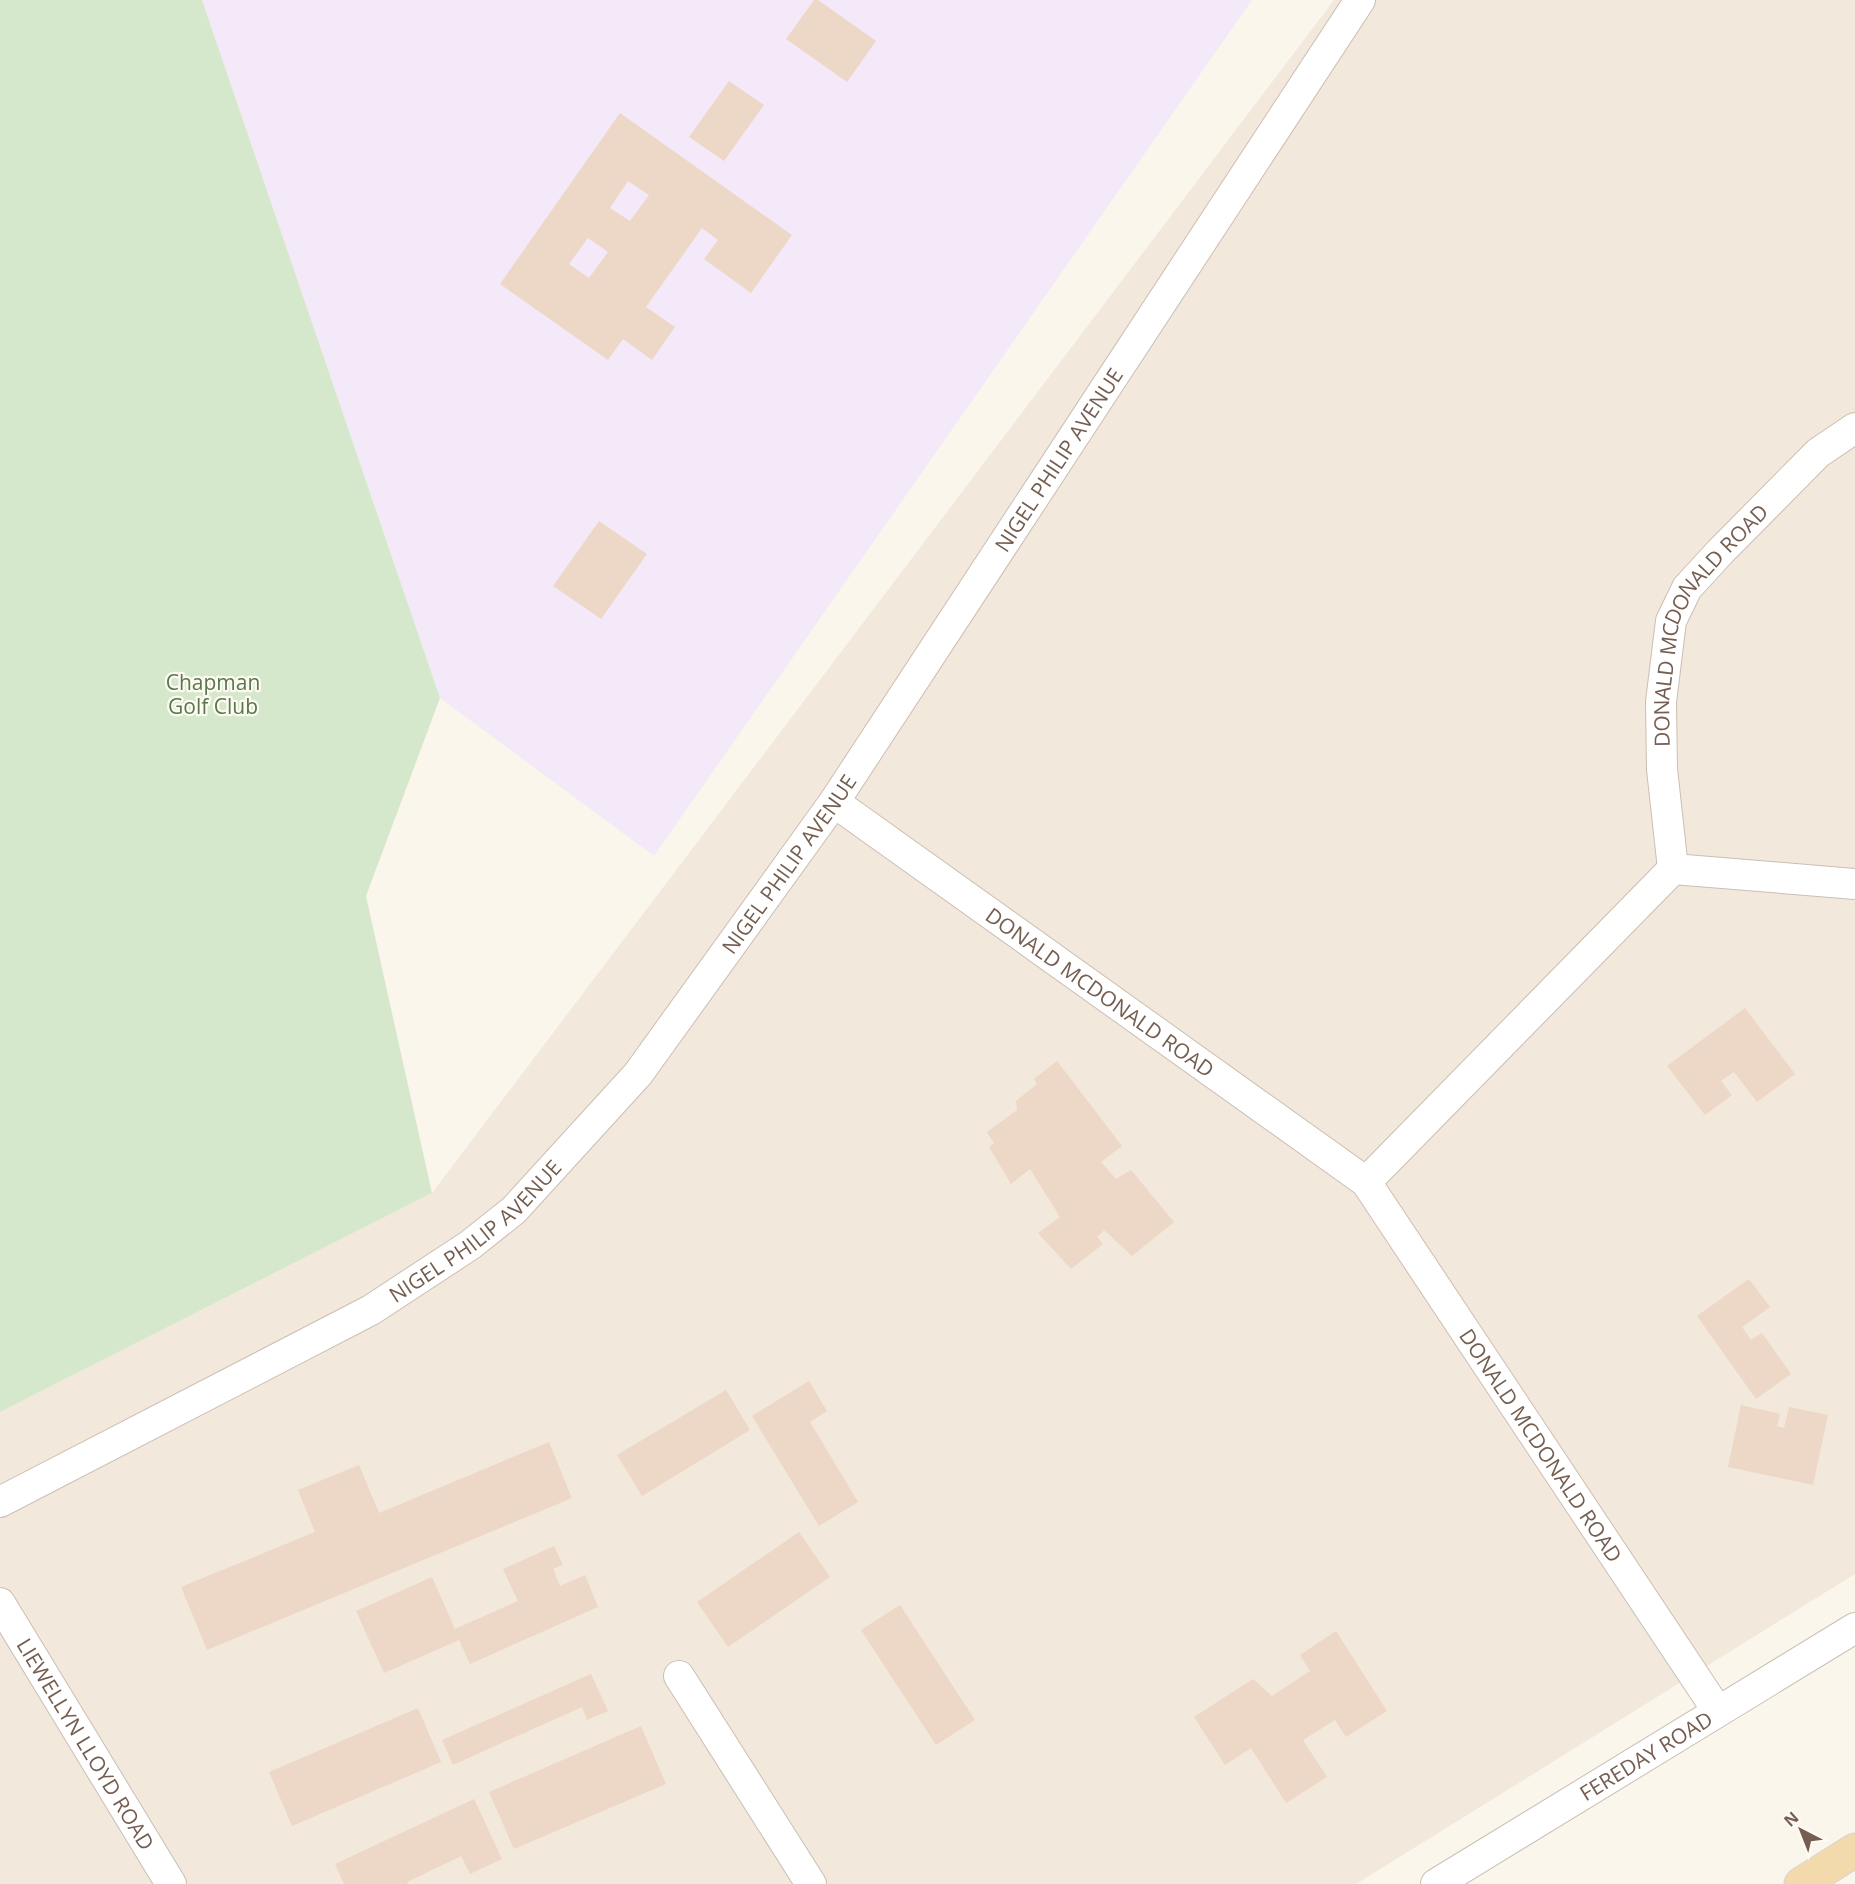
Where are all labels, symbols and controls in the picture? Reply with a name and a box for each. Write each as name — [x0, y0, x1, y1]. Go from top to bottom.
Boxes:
street label: NIGEL PHILIP AVENUE — [988, 362, 1129, 557]
street label: DONALD MCDONALD ROAD — [1647, 498, 1774, 747]
park label: Chapman Golf Club — [166, 668, 260, 720]
street label: NIGEL PHILIP AVENUE — [715, 769, 862, 959]
street label: DONALD MCDONALD ROAD — [980, 901, 1220, 1083]
street label: NIGEL PHILIP AVENUE — [383, 1153, 567, 1308]
street label: DONALD MCDONALD ROAD — [1453, 1323, 1629, 1567]
street label: LIEWELLYN LLOYD ROAD — [11, 1633, 161, 1855]
street label: FEREDAY ROAD — [1574, 1704, 1718, 1807]
north arrow — [1771, 1800, 1831, 1860]
text: N — [1779, 1806, 1803, 1831]

